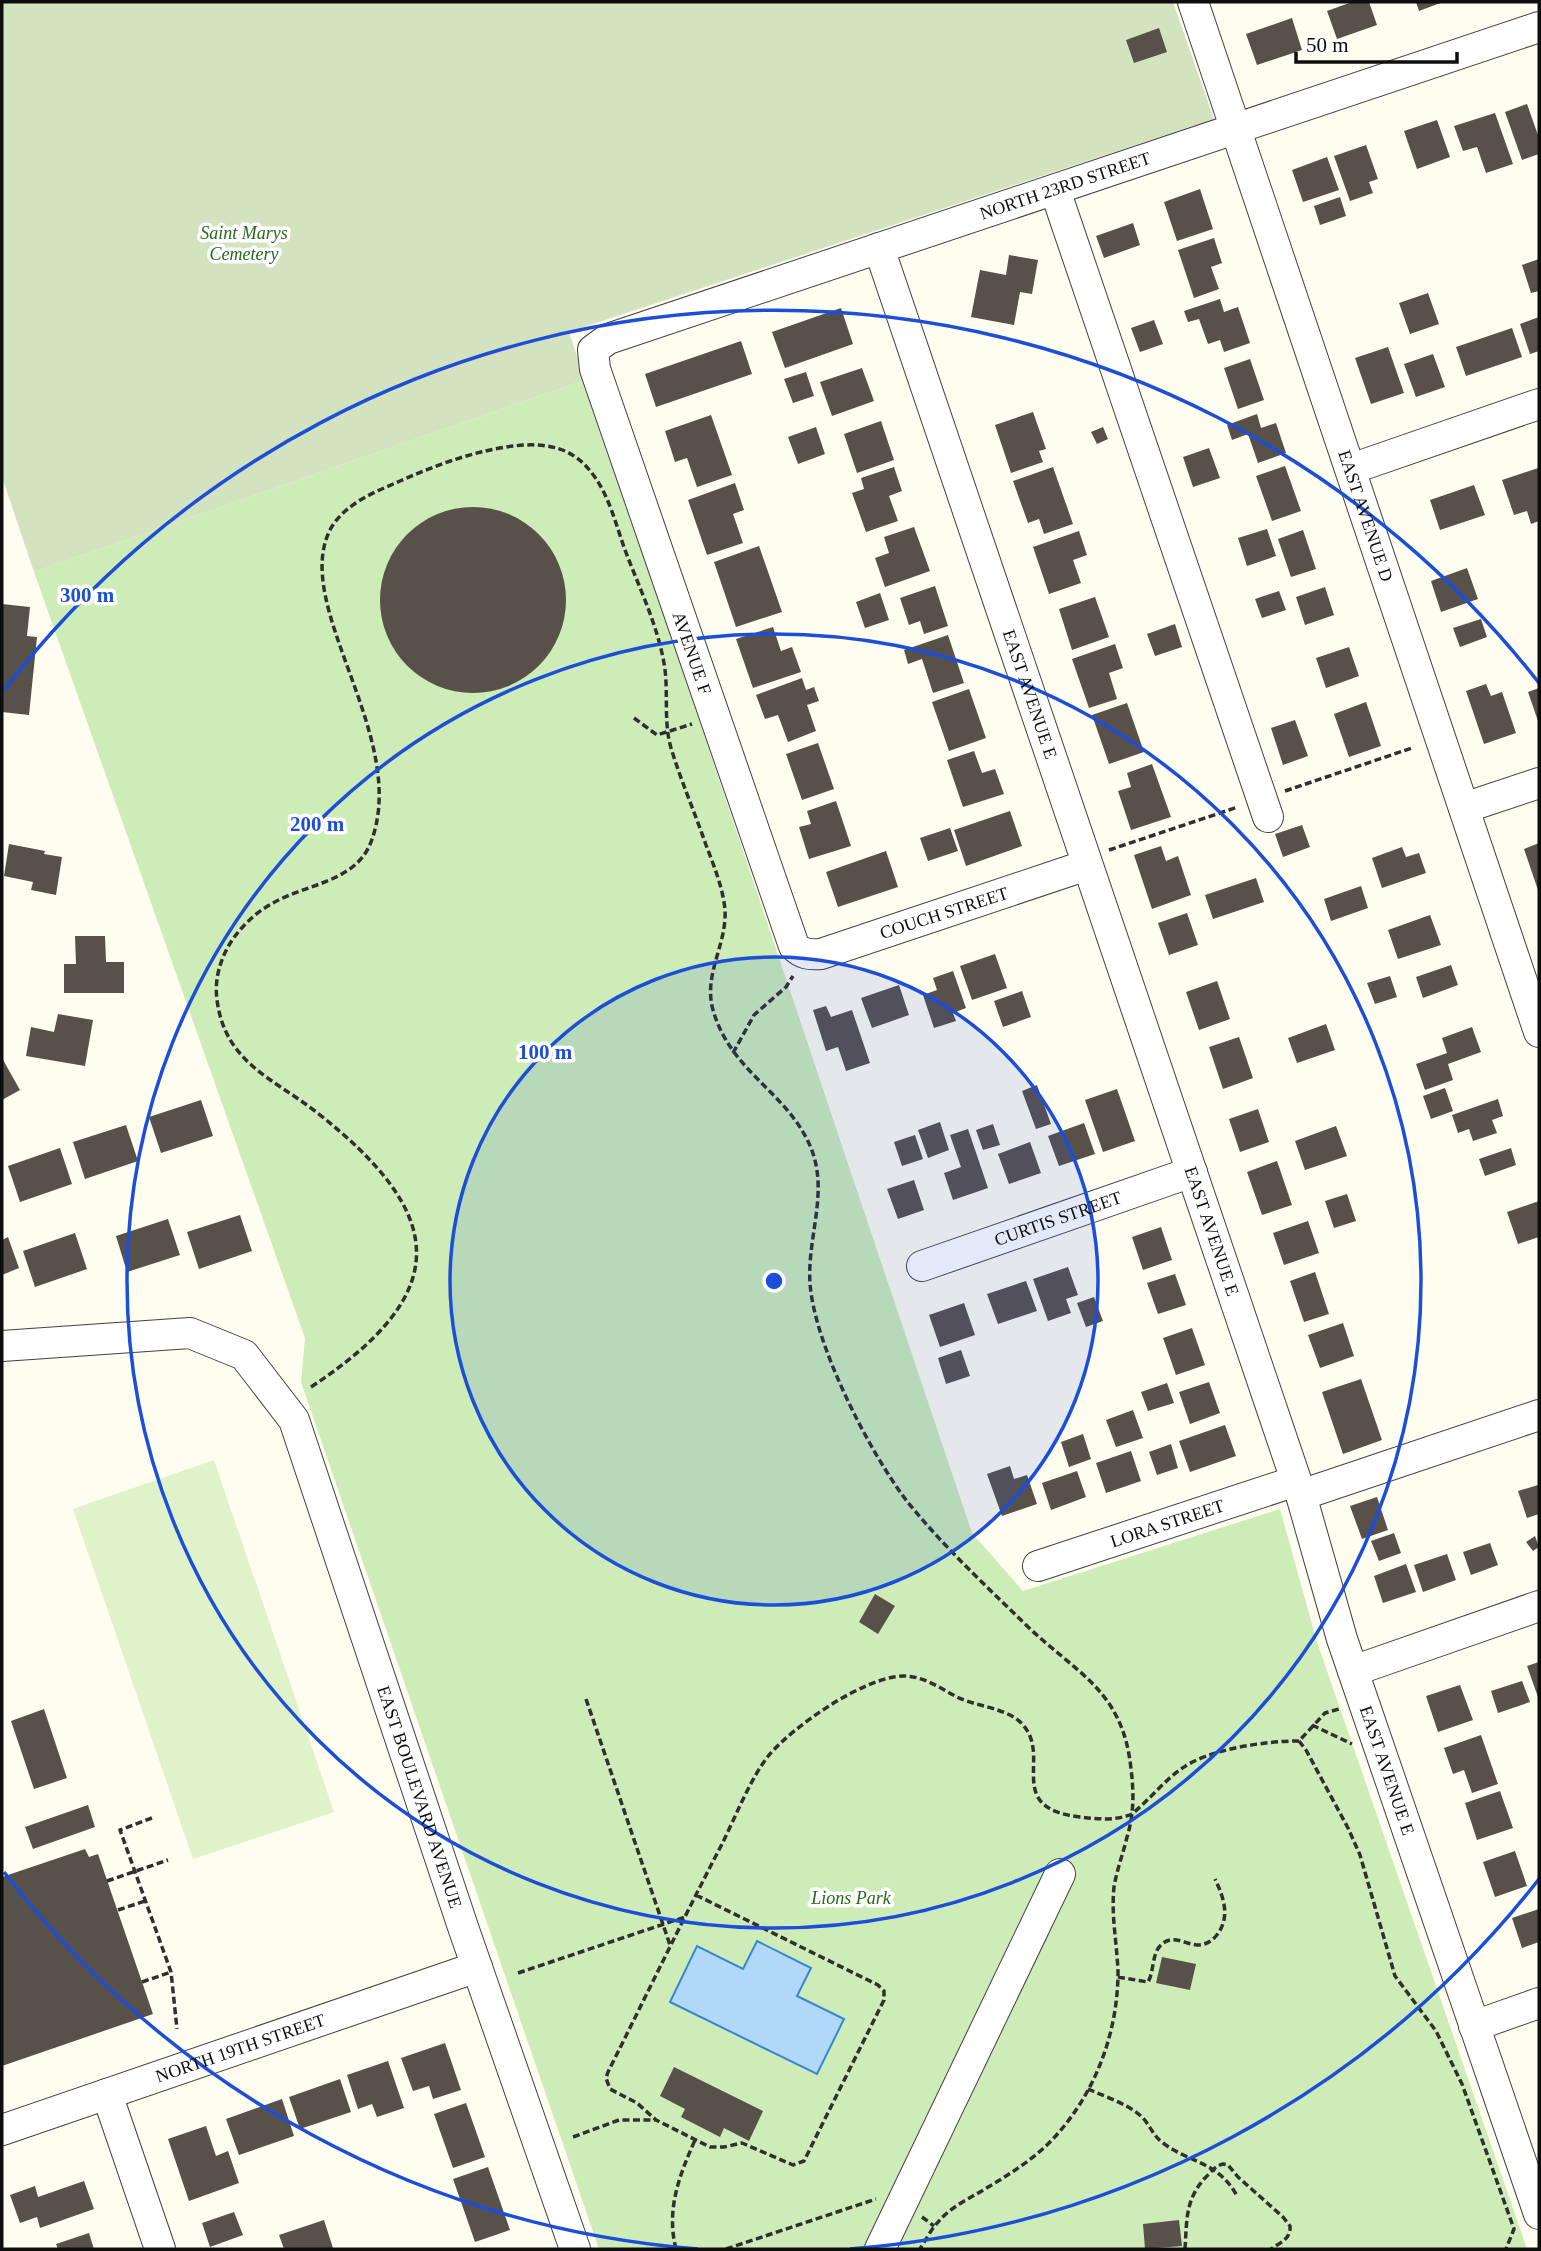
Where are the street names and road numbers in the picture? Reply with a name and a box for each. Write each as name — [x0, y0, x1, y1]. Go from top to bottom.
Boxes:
street label: NORTH 23RD STREET — [977, 148, 1153, 224]
street label: EAST AVENUE D — [1334, 447, 1397, 584]
street label: AVENUE F — [669, 609, 715, 697]
street label: EAST AVENUE E — [999, 627, 1061, 761]
street label: COUCH STREET — [877, 883, 1011, 943]
street label: EAST AVENUE E — [1181, 1164, 1243, 1299]
street label: CURTIS STREET — [992, 1187, 1124, 1250]
street label: LORA STREET — [1108, 1495, 1227, 1551]
street label: EAST BOULEVARD AVENUE — [373, 1683, 466, 1911]
street label: EAST AVENUE E — [1356, 1703, 1418, 1838]
street label: NORTH 19TH STREET — [153, 2010, 328, 2087]

